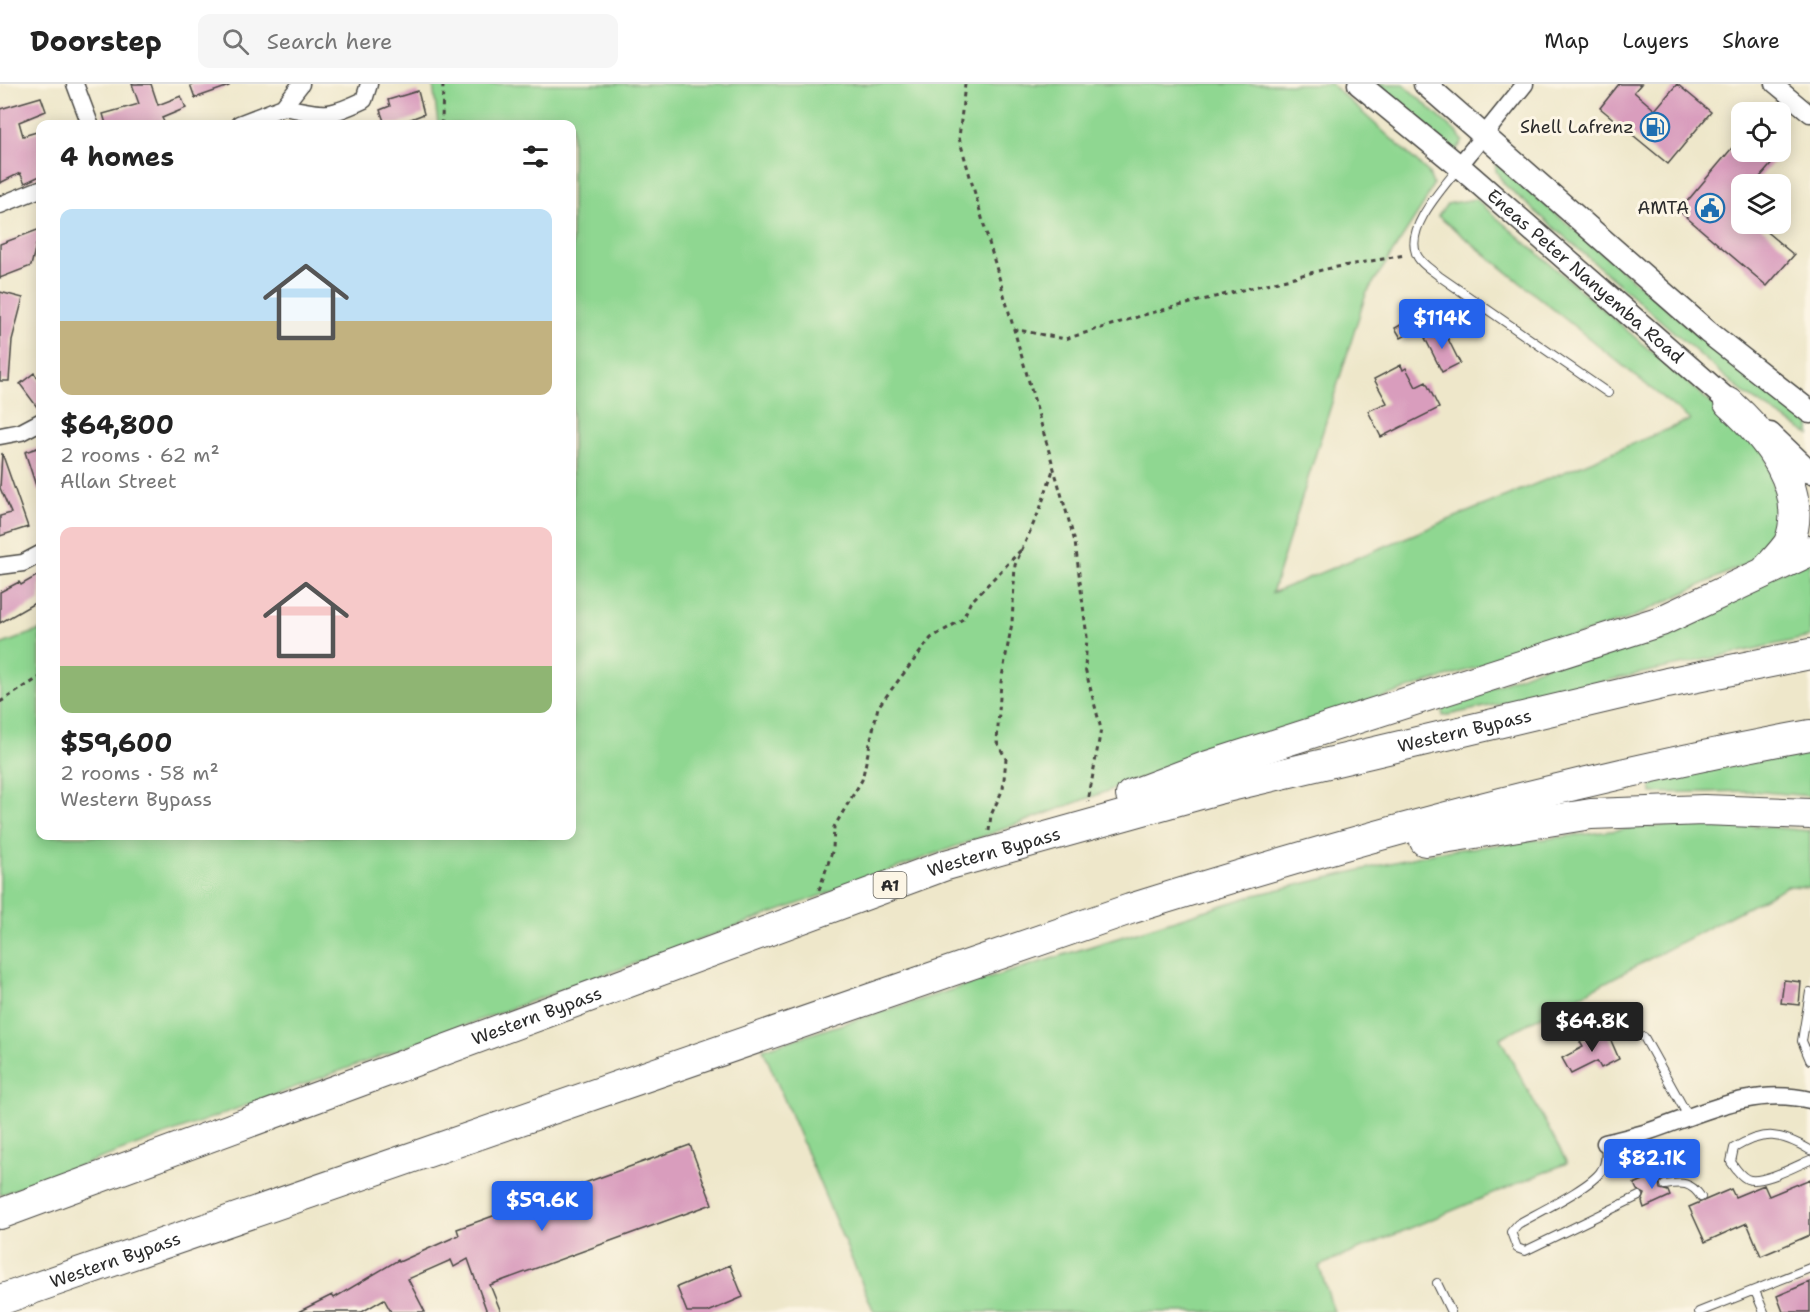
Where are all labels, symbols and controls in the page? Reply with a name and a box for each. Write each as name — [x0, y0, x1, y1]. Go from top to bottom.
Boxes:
search box — [198, 14, 618, 68]
text: Doorstep — [30, 22, 162, 60]
icon: search — [219, 25, 252, 58]
text: Search here — [267, 27, 393, 56]
text: Map — [1544, 27, 1589, 55]
text: Layers — [1622, 27, 1689, 55]
text: Share — [1722, 27, 1780, 55]
map controls — [1731, 102, 1791, 234]
button: locate — [1731, 102, 1791, 162]
fuel station icon: Shell Lafrenz — [1639, 111, 1671, 143]
place label: Shell Lafrenz — [1520, 115, 1634, 139]
text: 4 homes — [60, 139, 174, 174]
icon: filters — [519, 140, 552, 173]
button: layers — [1731, 174, 1791, 234]
street label: Eneas Peter Nanyemba Road — [1482, 184, 1689, 369]
public building icon: AMTA — [1694, 192, 1726, 224]
place label: AMTA — [1637, 196, 1689, 220]
icon: home — [252, 248, 360, 356]
pin: $114K — [1400, 299, 1484, 350]
text: $114K — [1413, 305, 1471, 331]
text: $64,800 — [60, 407, 174, 442]
text: 2 rooms · 62 m² — [60, 442, 220, 468]
text: Allan Street — [60, 468, 177, 494]
icon: home — [252, 566, 360, 674]
street label: Western Bypass — [1395, 703, 1534, 758]
text: $59,600 — [60, 725, 172, 760]
text: 2 rooms · 58 m² — [60, 760, 219, 786]
text: Western Bypass — [60, 786, 212, 812]
street label: Western Bypass — [924, 822, 1063, 883]
road number: A1 — [874, 872, 906, 898]
street label: Western Bypass — [468, 981, 605, 1051]
pin: $64.8K — [1543, 1002, 1641, 1053]
text: $64.8K — [1555, 1008, 1629, 1034]
pin: $82.1K — [1603, 1139, 1701, 1190]
text: $82.1K — [1618, 1145, 1686, 1171]
pin: $59.6K — [493, 1181, 591, 1232]
text: $59.6K — [506, 1187, 578, 1213]
street label: Western Bypass — [47, 1226, 184, 1294]

